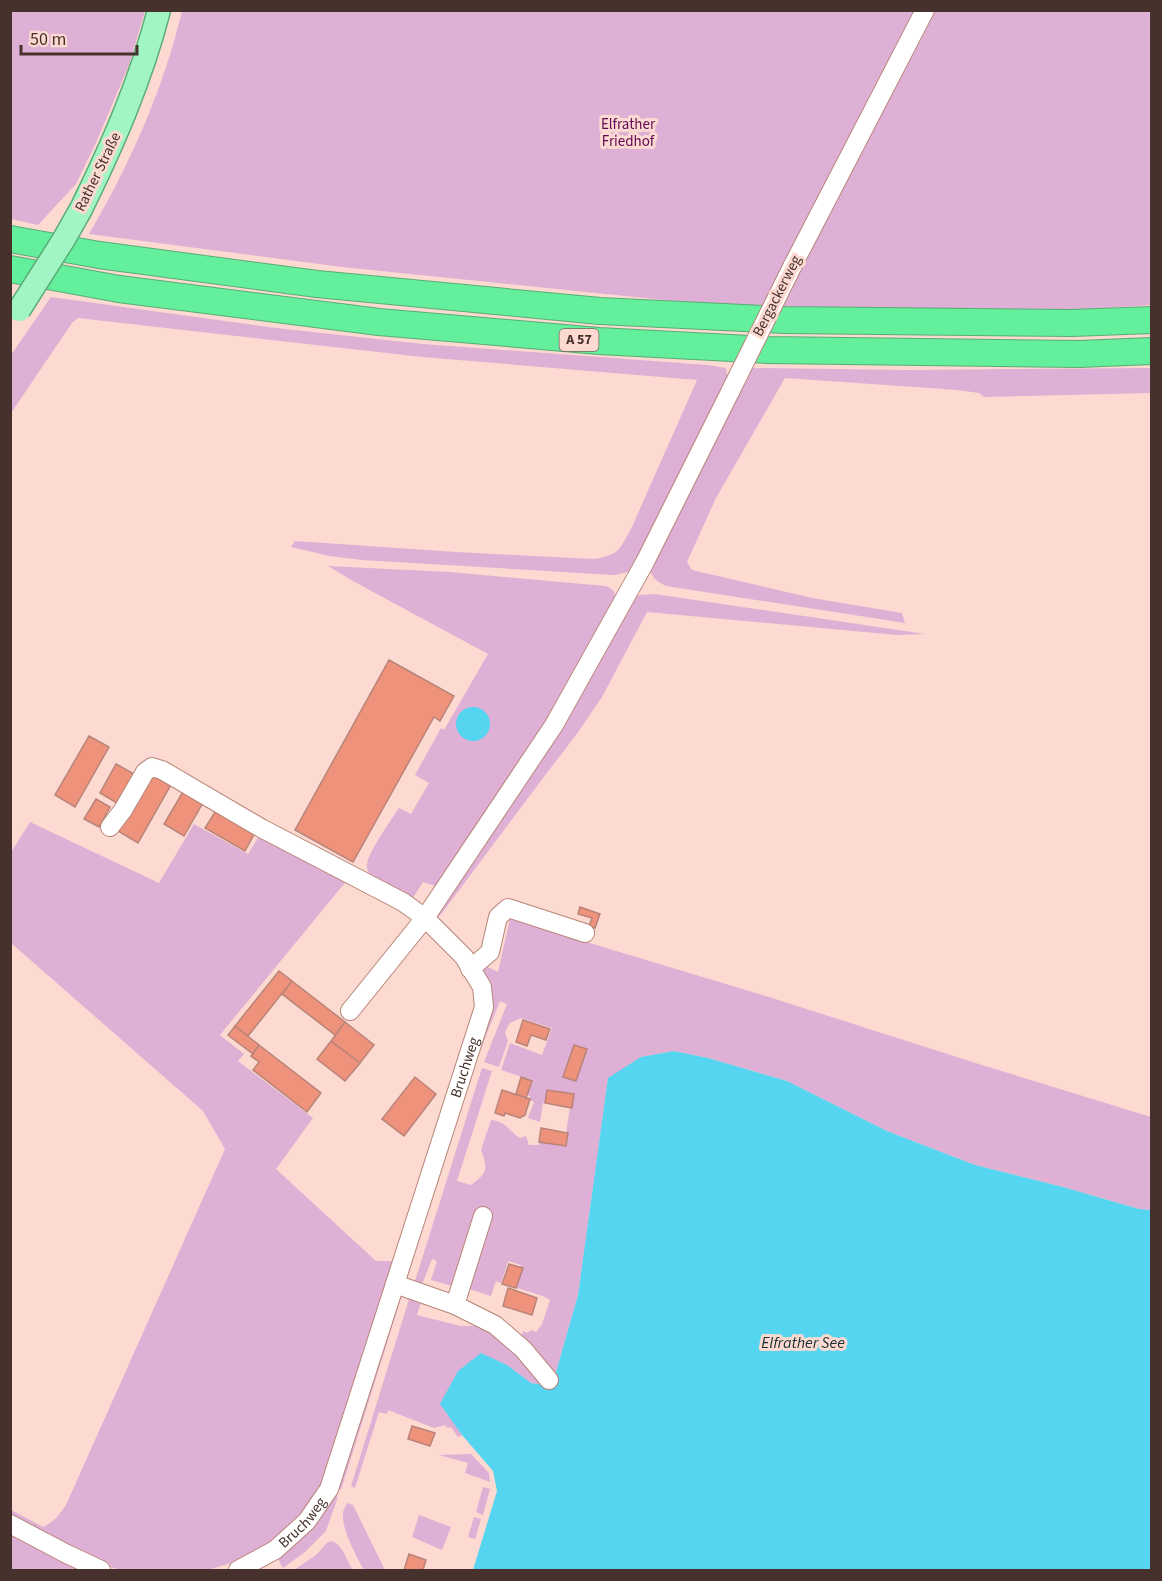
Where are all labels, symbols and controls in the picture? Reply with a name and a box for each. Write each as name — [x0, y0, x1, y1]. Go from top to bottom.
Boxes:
scale bar — [21, 18, 136, 56]
text: 50 m — [30, 27, 66, 52]
park label: Elfrather Friedhof — [601, 114, 656, 152]
street label: Rather Straße — [70, 129, 126, 215]
street label: Bergackerweg — [748, 251, 807, 340]
road number: A 57 — [560, 329, 598, 351]
street label: Bruchweg — [445, 1034, 484, 1100]
water label: Elfrather See — [761, 1332, 845, 1354]
street label: Bruchweg — [274, 1492, 331, 1553]

